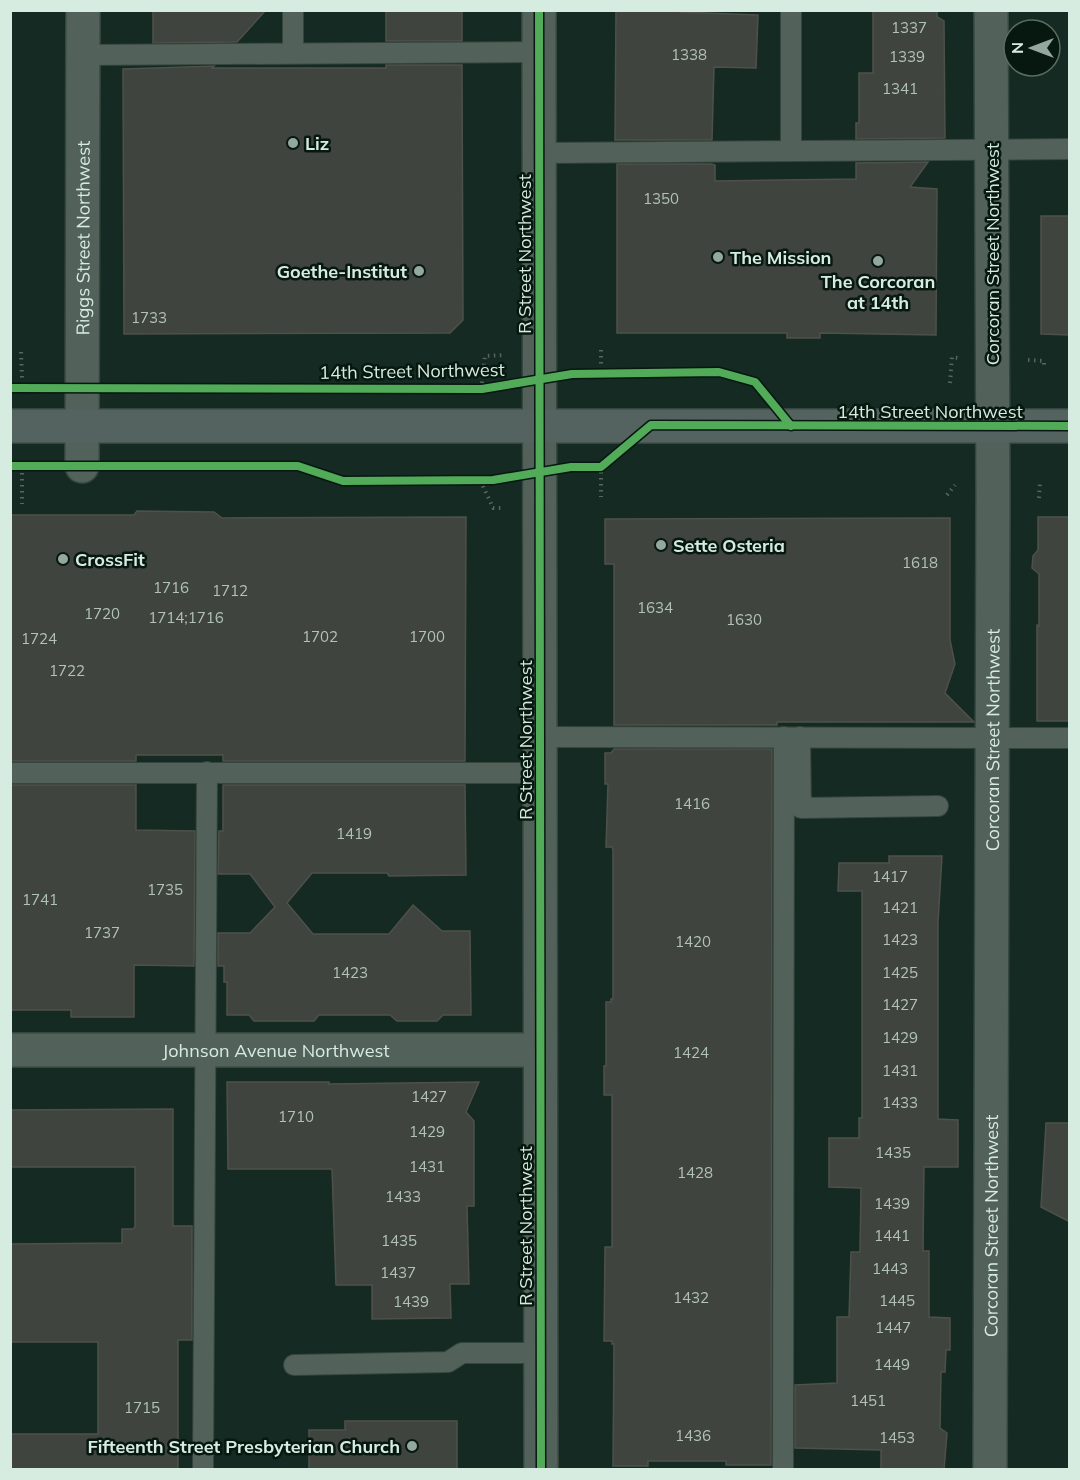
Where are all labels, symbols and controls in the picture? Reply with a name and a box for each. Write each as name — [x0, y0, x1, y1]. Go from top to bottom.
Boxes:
house number: 1337 — [891, 18, 927, 37]
north arrow — [1002, 18, 1062, 78]
text: N — [1007, 42, 1027, 54]
house number: 1338 — [671, 45, 707, 64]
house number: 1339 — [889, 47, 925, 66]
house number: 1341 — [882, 79, 918, 98]
place label: Liz — [305, 132, 329, 155]
marker: Liz — [286, 136, 300, 150]
street label: Riggs Street Northwest — [71, 141, 94, 335]
street label: Corcoran Street Northwest — [981, 143, 1004, 365]
street label: R Street Northwest — [513, 174, 536, 334]
house number: 1350 — [643, 189, 679, 208]
place label: The Mission — [730, 246, 831, 269]
marker: The Mission — [711, 250, 725, 264]
marker: The Corcoran at 14th — [871, 254, 885, 268]
place label: Goethe-Institut — [277, 260, 407, 283]
marker: Goethe-Institut — [412, 264, 426, 278]
place label: The Corcoran at 14th — [821, 270, 935, 314]
house number: 1733 — [131, 308, 167, 327]
street label: 14th Street Northwest — [319, 358, 505, 384]
street label: 14th Street Northwest — [837, 400, 1023, 423]
place label: Sette Osteria — [673, 534, 785, 557]
marker: Sette Osteria — [654, 538, 668, 552]
place label: CrossFit — [75, 548, 145, 571]
marker: CrossFit — [56, 552, 70, 566]
house number: 1618 — [902, 553, 938, 572]
house number: 1716 — [153, 578, 189, 597]
house number: 1712 — [212, 581, 248, 600]
house number: 1634 — [637, 598, 673, 617]
house number: 1720 — [84, 604, 120, 623]
house number: 1714;1716 — [148, 608, 224, 627]
house number: 1630 — [726, 610, 762, 629]
house number: 1702 — [302, 627, 338, 646]
house number: 1700 — [409, 627, 445, 646]
house number: 1724 — [21, 629, 57, 648]
street label: Corcoran Street Northwest — [980, 629, 1004, 851]
street label: R Street Northwest — [514, 660, 537, 820]
house number: 1722 — [49, 661, 85, 680]
house number: 1416 — [674, 794, 710, 813]
house number: 1419 — [336, 824, 372, 843]
house number: 1417 — [872, 867, 908, 886]
house number: 1735 — [147, 880, 183, 899]
house number: 1741 — [22, 890, 58, 909]
house number: 1421 — [882, 898, 918, 917]
house number: 1737 — [84, 923, 120, 942]
house number: 1423 — [882, 930, 918, 949]
house number: 1420 — [675, 932, 711, 951]
house number: 1423 — [332, 963, 368, 982]
house number: 1425 — [882, 963, 918, 982]
house number: 1427 — [882, 995, 918, 1014]
house number: 1429 — [882, 1028, 918, 1047]
street label: Johnson Avenue Northwest — [162, 1039, 390, 1062]
house number: 1424 — [673, 1043, 709, 1062]
house number: 1431 — [882, 1061, 918, 1080]
house number: 1427 — [411, 1087, 447, 1106]
house number: 1433 — [882, 1093, 918, 1112]
house number: 1710 — [278, 1107, 314, 1126]
street label: Corcoran Street Northwest — [979, 1115, 1003, 1337]
house number: 1429 — [409, 1122, 445, 1141]
house number: 1435 — [875, 1143, 911, 1162]
street label: R Street Northwest — [514, 1146, 537, 1306]
house number: 1431 — [409, 1157, 445, 1176]
house number: 1428 — [677, 1163, 713, 1182]
house number: 1433 — [385, 1187, 421, 1206]
house number: 1439 — [874, 1194, 910, 1213]
house number: 1441 — [874, 1226, 910, 1245]
house number: 1435 — [381, 1231, 417, 1250]
house number: 1443 — [872, 1259, 908, 1278]
house number: 1437 — [380, 1263, 416, 1282]
house number: 1432 — [673, 1288, 709, 1307]
house number: 1445 — [879, 1291, 915, 1310]
house number: 1439 — [393, 1292, 429, 1311]
house number: 1447 — [875, 1318, 911, 1337]
house number: 1449 — [874, 1355, 910, 1374]
house number: 1451 — [850, 1391, 886, 1410]
house number: 1715 — [124, 1398, 160, 1417]
house number: 1436 — [675, 1426, 711, 1445]
house number: 1453 — [879, 1428, 915, 1447]
place label: Fifteenth Street Presbyterian Church — [88, 1435, 400, 1458]
marker: Fifteenth Street Presbyterian Church — [405, 1439, 419, 1453]

